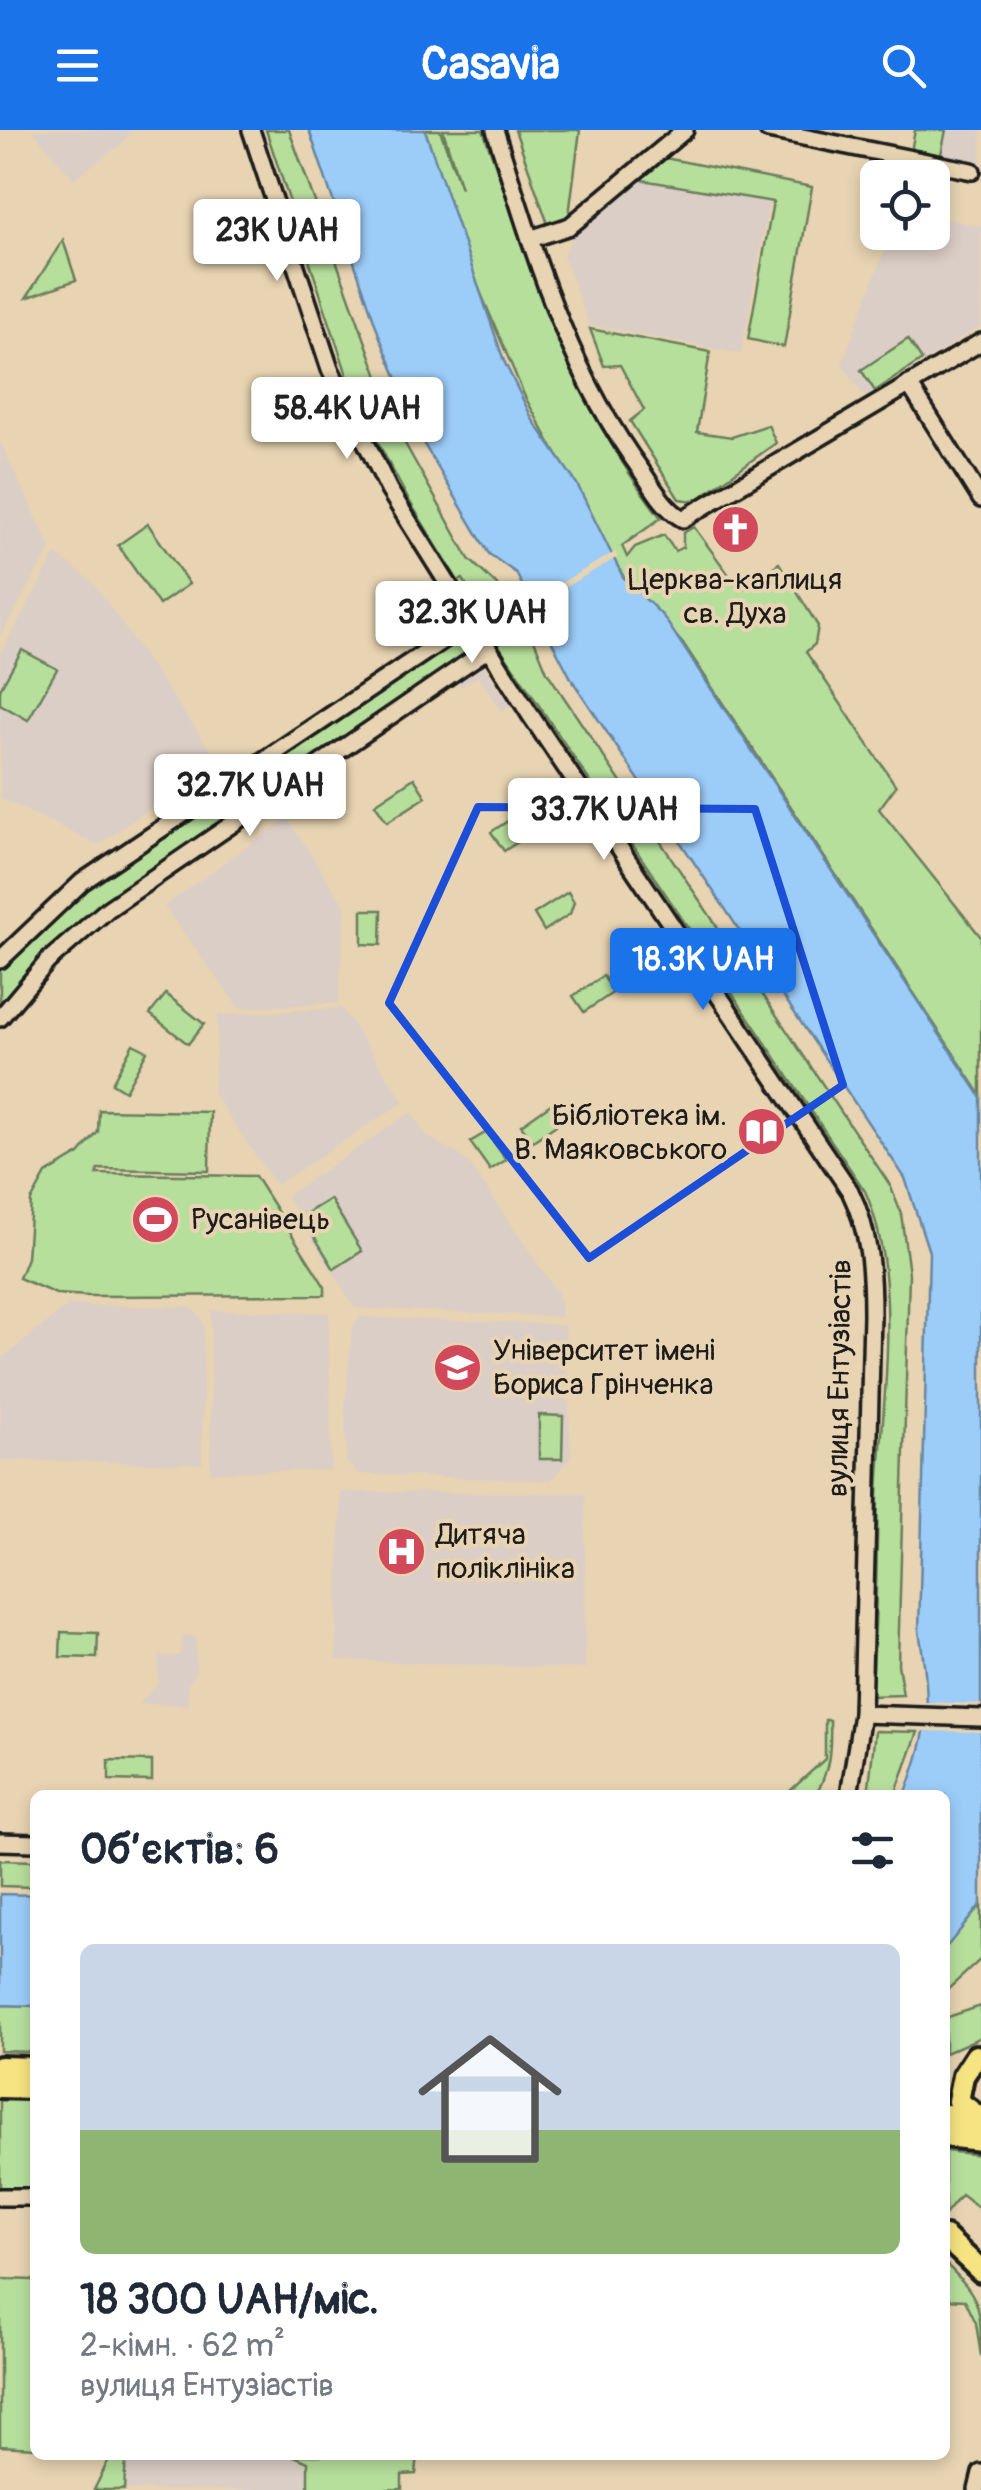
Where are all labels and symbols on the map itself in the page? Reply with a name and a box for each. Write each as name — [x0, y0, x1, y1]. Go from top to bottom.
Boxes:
pin: 23K UAH — [185, 199, 369, 284]
pin: 58.4K UAH — [233, 377, 461, 462]
church icon: Церква-каплиця св. Духа — [709, 504, 761, 556]
place label: Церква-каплиця св. Духа — [628, 561, 842, 632]
pin: 32.3K UAH — [358, 581, 586, 666]
pin: 32.7K UAH — [136, 754, 364, 839]
pin: 33.7K UAH — [490, 778, 718, 863]
pin: 18.3K UAH — [589, 928, 817, 1013]
place label: Бібліотека ім. В. Маяковського — [514, 1097, 727, 1168]
library icon: Бібліотека ім. В. Маяковського — [736, 1106, 788, 1158]
sports icon: Русанівець — [130, 1193, 182, 1245]
place label: Русанівець — [191, 1201, 330, 1238]
street label: вулиця Ентузіастів — [819, 1259, 860, 1497]
place label: Університет імені Бориса Грінченка — [493, 1332, 715, 1403]
school or university icon: Університет імені Бориса Грінченка — [432, 1341, 484, 1393]
place label: Дитяча поліклініка — [435, 1516, 575, 1587]
hospital icon: Дитяча поліклініка — [375, 1525, 427, 1577]

